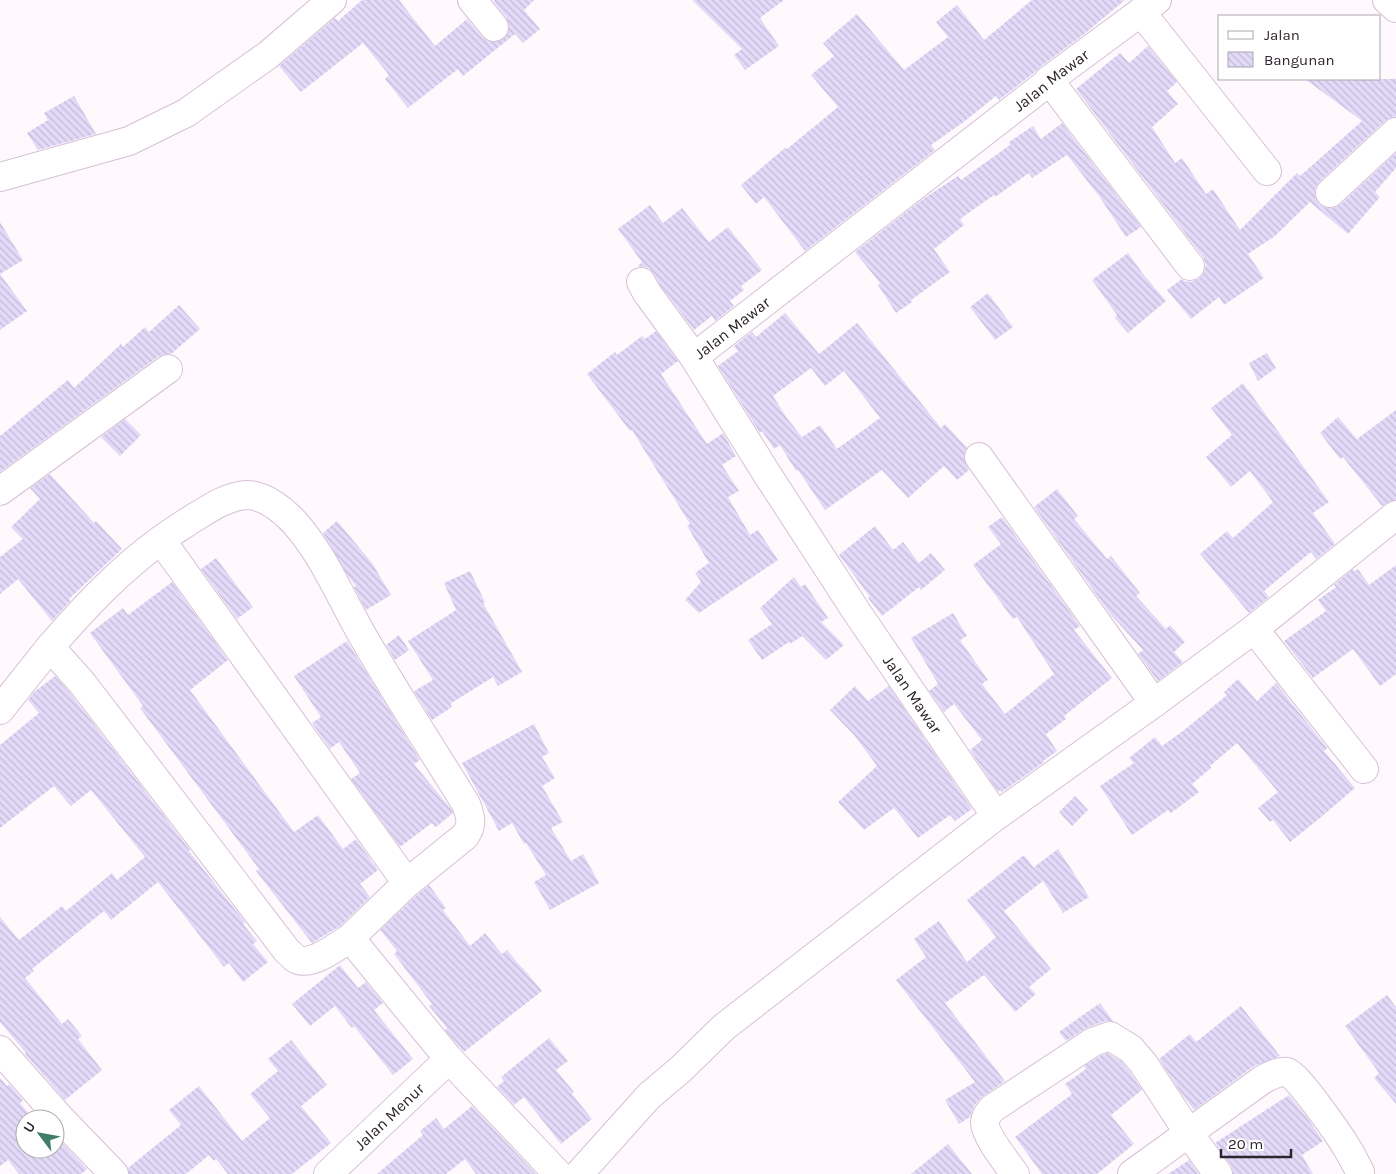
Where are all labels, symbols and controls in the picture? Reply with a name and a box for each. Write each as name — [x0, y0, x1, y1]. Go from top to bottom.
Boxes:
legend — [1218, 15, 1381, 80]
text: Jalan — [1264, 26, 1300, 44]
street label: Jalan Mawar — [1009, 44, 1092, 115]
text: Bangunan — [1264, 51, 1335, 69]
street label: Jalan Mawar — [690, 292, 774, 363]
street label: Jalan Mawar — [879, 651, 946, 737]
street label: Jalan Menur — [350, 1078, 428, 1154]
north arrow — [15, 1109, 65, 1159]
text: U — [20, 1119, 39, 1136]
scale bar — [1221, 1126, 1291, 1158]
text: 20 m — [1228, 1135, 1263, 1153]

